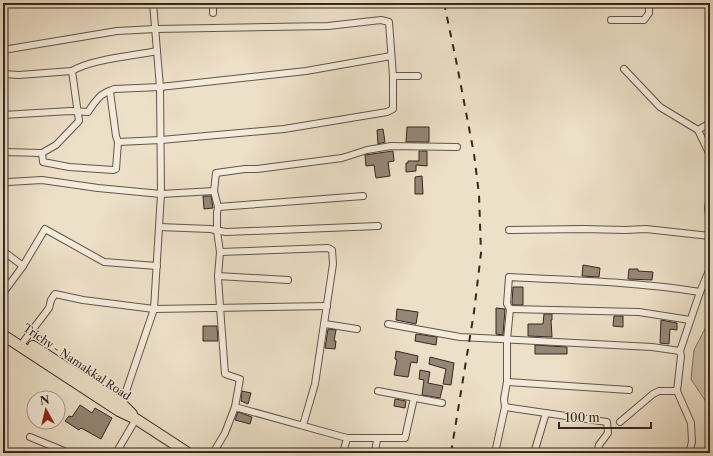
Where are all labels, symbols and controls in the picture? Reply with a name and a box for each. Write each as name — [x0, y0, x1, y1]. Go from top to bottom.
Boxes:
street label: Trichy - Namakkal Road — [21, 321, 133, 403]
north arrow — [26, 390, 66, 430]
scale bar — [559, 404, 651, 430]
text: 100 m — [565, 410, 600, 425]

